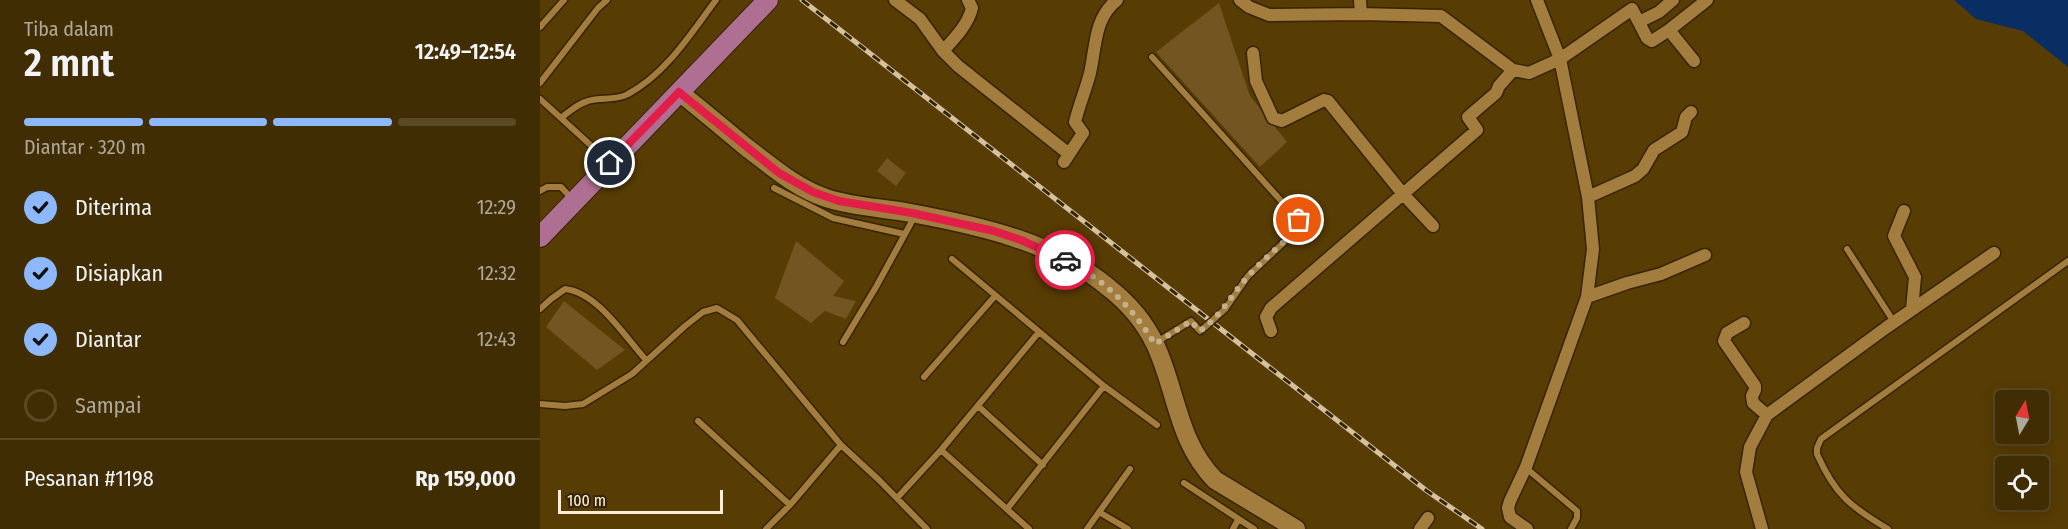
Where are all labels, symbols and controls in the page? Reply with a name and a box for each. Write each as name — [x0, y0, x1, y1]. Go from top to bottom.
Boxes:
text: Tiba dalam — [24, 17, 114, 41]
text: 12:49–12:54 — [415, 38, 516, 65]
text: 2 mnt — [24, 40, 114, 86]
text: Diantar · 320 m — [24, 135, 146, 159]
pin — [584, 137, 635, 188]
icon: home — [593, 146, 626, 179]
icon: check — [24, 191, 57, 224]
text: Diterima — [75, 194, 152, 221]
pin — [1273, 194, 1324, 245]
text: 12:29 — [477, 195, 516, 219]
icon: bag — [1282, 203, 1315, 236]
courier — [1035, 230, 1095, 290]
icon: car — [1049, 244, 1082, 277]
icon: check — [24, 257, 57, 290]
text: Disiapkan — [75, 260, 163, 287]
text: 12:32 — [477, 261, 516, 285]
icon: check — [24, 323, 57, 356]
text: Diantar — [75, 326, 141, 353]
text: 12:43 — [477, 327, 516, 351]
north arrow — [1995, 390, 2049, 444]
map controls — [1995, 390, 2049, 510]
text: Sampai — [75, 392, 141, 419]
button: locate — [1995, 456, 2049, 510]
text: Pesanan #1198 — [24, 465, 154, 492]
text: Rp 159,000 — [415, 465, 516, 492]
scale bar — [558, 487, 723, 514]
text: 100 m — [567, 491, 606, 510]

